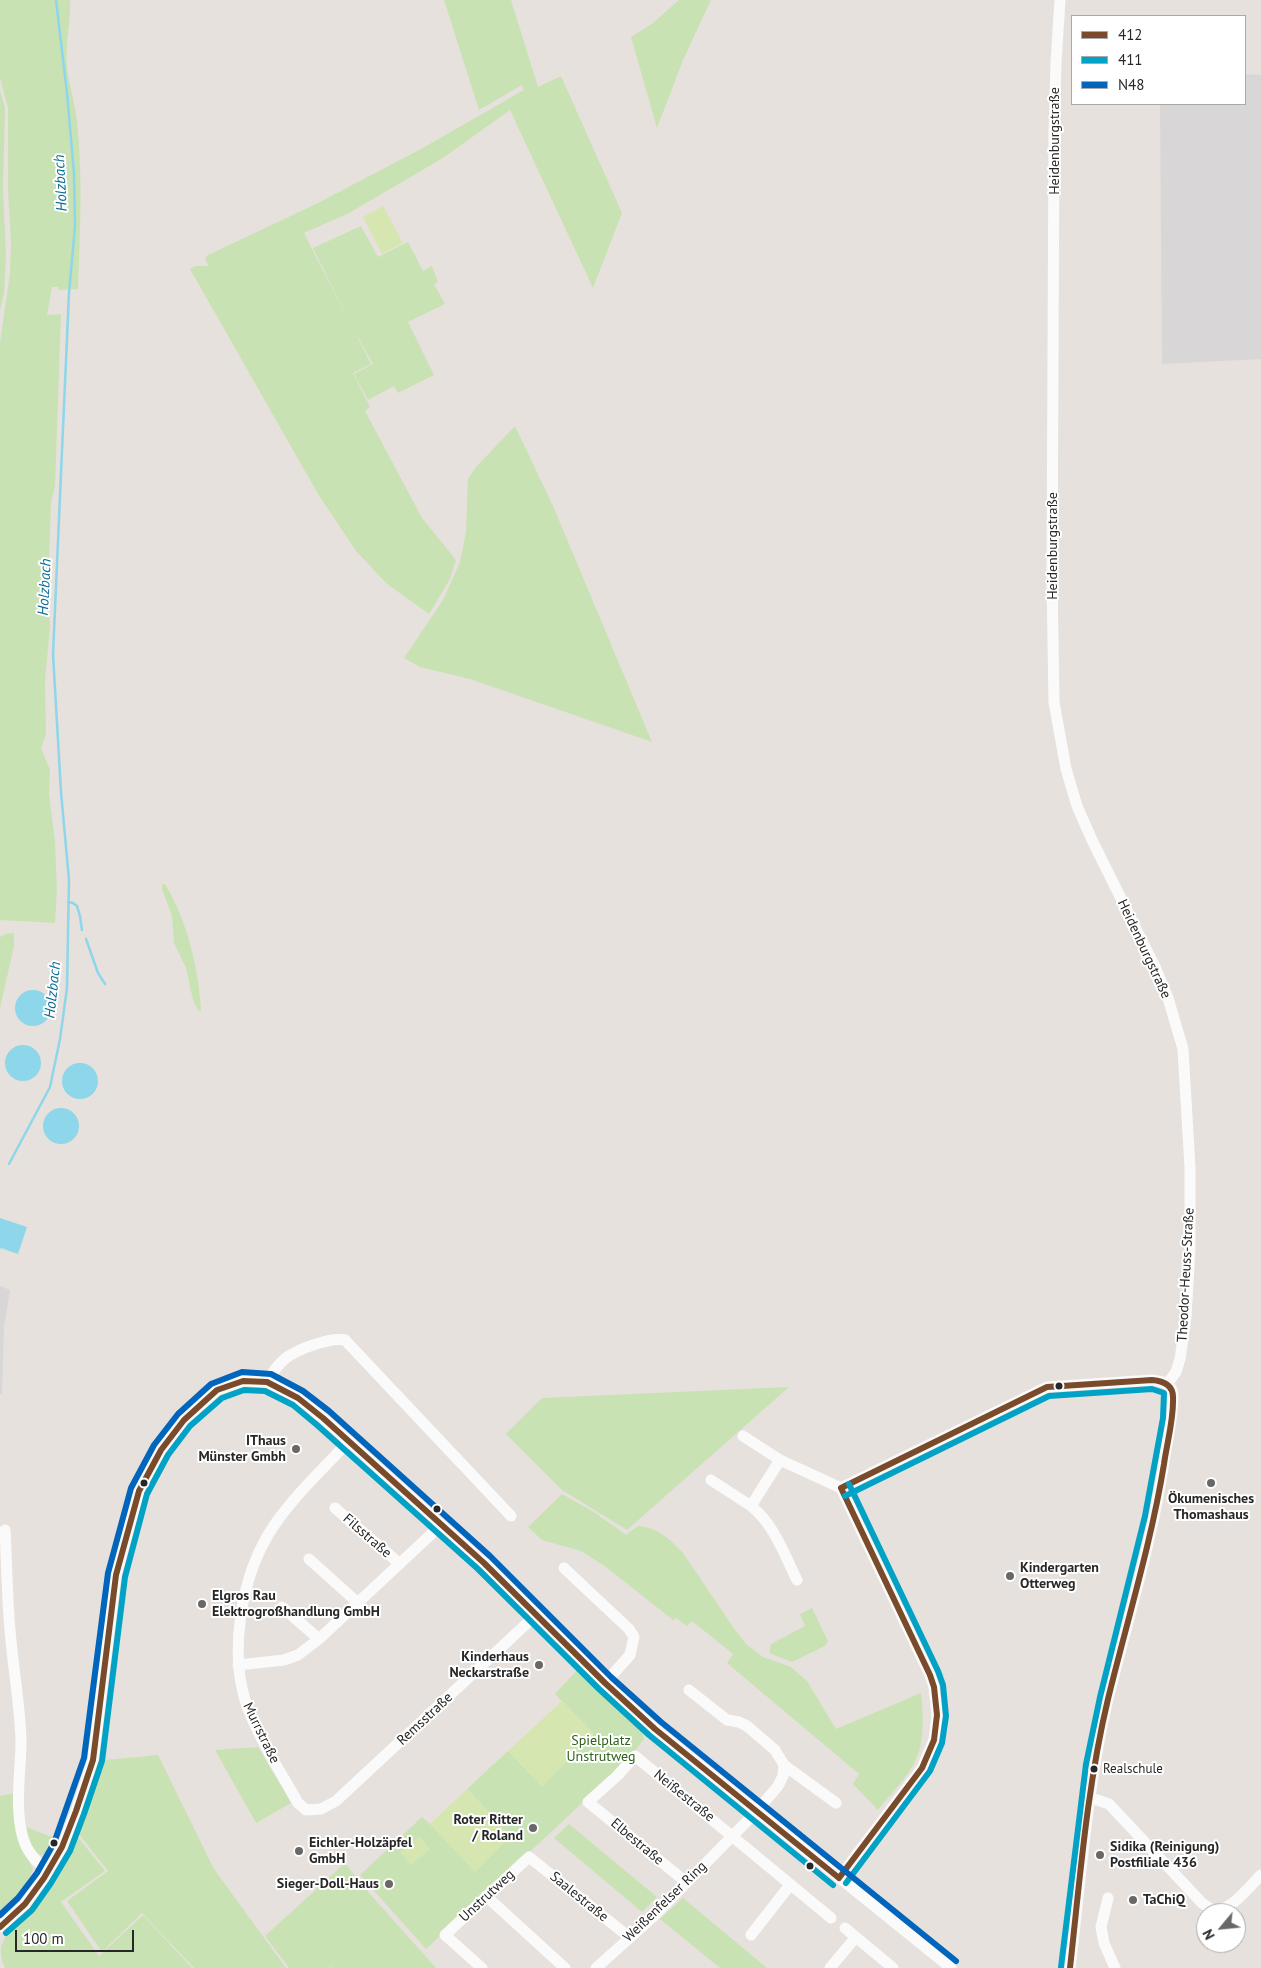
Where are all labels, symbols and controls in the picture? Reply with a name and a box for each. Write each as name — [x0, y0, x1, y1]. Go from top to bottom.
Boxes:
legend — [1071, 15, 1246, 105]
text: 412 — [1118, 25, 1143, 44]
text: 411 — [1118, 50, 1143, 69]
text: N48 — [1118, 75, 1144, 94]
street label: Heidenburgstraße — [1047, 87, 1063, 195]
water label: Holzbach — [51, 154, 71, 212]
street label: Heidenburgstraße — [1045, 492, 1061, 600]
water label: Holzbach — [35, 558, 55, 616]
street label: Heidenburgstraße — [1114, 897, 1174, 1001]
water label: Holzbach — [41, 961, 65, 1019]
street label: Theodor-Heuss-Straße — [1174, 1207, 1198, 1343]
unlabelled marker — [1054, 1381, 1064, 1391]
place label: IThaus Münster Gmbh — [198, 1433, 286, 1465]
marker: IThaus Münster Gmbh — [290, 1443, 302, 1455]
marker: Ökumenisches Thomashaus — [1205, 1477, 1217, 1489]
unlabelled marker — [139, 1478, 149, 1488]
place label: Ökumenisches Thomashaus — [1168, 1491, 1254, 1524]
unlabelled marker — [432, 1504, 442, 1514]
street label: Filsstraße — [339, 1510, 395, 1562]
place label: Kindergarten Otterweg — [1020, 1560, 1099, 1592]
marker: Kindergarten Otterweg — [1004, 1570, 1016, 1582]
place label: Elgros Rau Elektrogroßhandlung GmbH — [212, 1588, 380, 1620]
marker: Elgros Rau Elektrogroßhandlung GmbH — [196, 1598, 208, 1610]
place label: Kinderhaus Neckarstraße — [449, 1649, 529, 1681]
marker: Kinderhaus Neckarstraße — [533, 1659, 545, 1671]
street label: Remsstraße — [394, 1689, 456, 1749]
street label: Murrstraße — [239, 1700, 283, 1766]
park label: Spielplatz Unstrutweg — [566, 1733, 636, 1765]
place label: Realschule — [1103, 1761, 1163, 1777]
marker: Realschule — [1089, 1764, 1099, 1774]
street label: Neißestraße — [650, 1766, 718, 1826]
place label: Roter Ritter / Roland — [454, 1812, 523, 1844]
street label: Elbestraße — [607, 1815, 667, 1869]
marker: Roter Ritter / Roland — [527, 1822, 539, 1834]
place label: Eichler-Holzäpfel GmbH — [309, 1835, 412, 1868]
unlabelled marker — [49, 1838, 59, 1848]
place label: Sidika (Reinigung) Postfiliale 436 — [1110, 1839, 1219, 1871]
marker: Eichler-Holzäpfel GmbH — [293, 1845, 305, 1857]
marker: Sidika (Reinigung) Postfiliale 436 — [1094, 1849, 1106, 1861]
street label: Weißenfelser Ring — [620, 1858, 710, 1946]
unlabelled marker — [805, 1861, 815, 1871]
street label: Unstrutweg — [456, 1866, 518, 1926]
street label: Saalestraße — [546, 1868, 612, 1926]
place label: Sieger-Doll-Haus — [277, 1876, 379, 1892]
marker: Sieger-Doll-Haus — [383, 1878, 395, 1890]
place label: TaChiQ — [1143, 1892, 1185, 1908]
marker: TaChiQ — [1127, 1894, 1139, 1906]
north arrow — [1196, 1903, 1246, 1953]
scale bar — [18, 1920, 136, 1952]
text: N — [1199, 1926, 1219, 1943]
text: 100 m — [23, 1929, 64, 1948]

